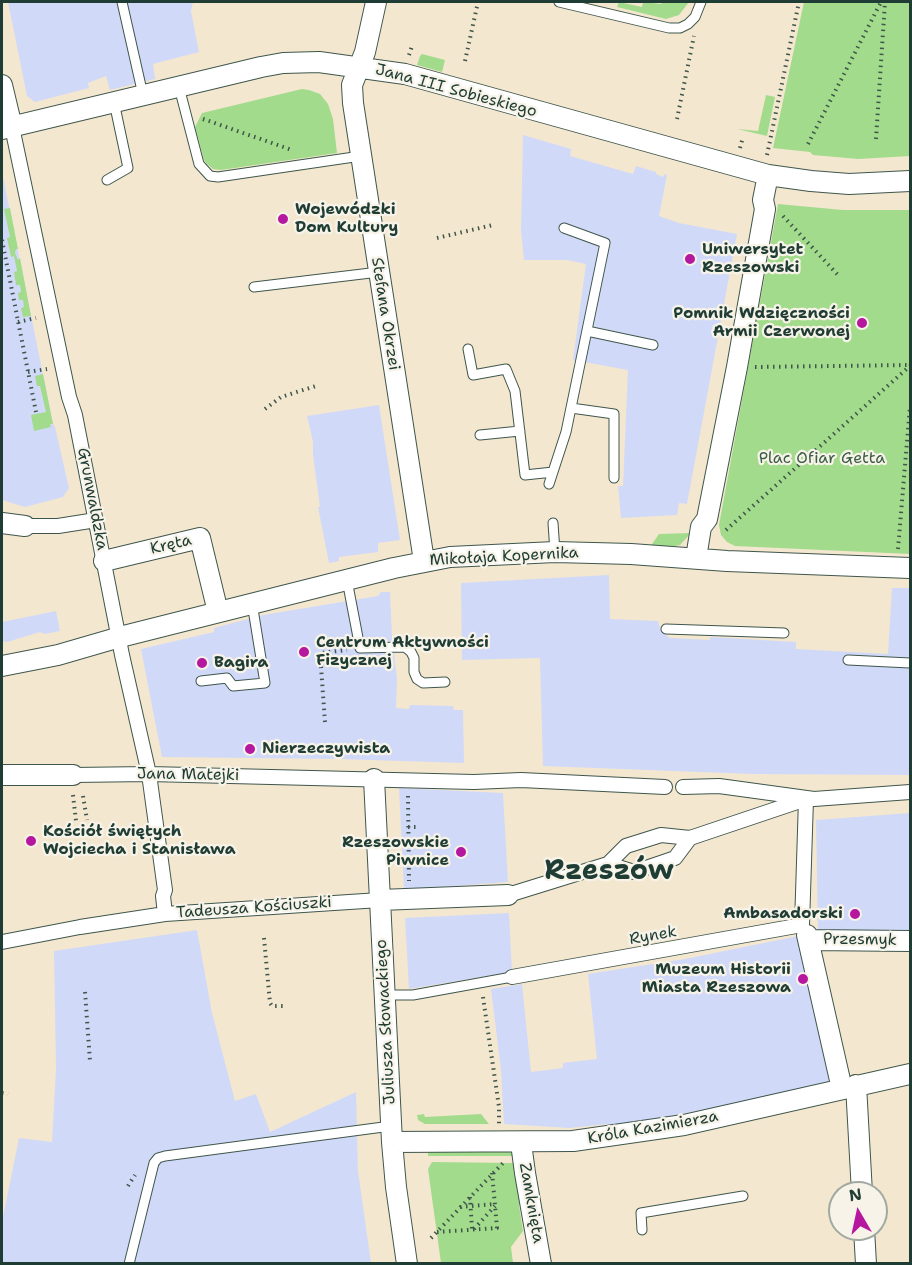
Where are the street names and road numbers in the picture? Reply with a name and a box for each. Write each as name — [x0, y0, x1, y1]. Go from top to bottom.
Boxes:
street label: Jana III Sobieskiego — [373, 60, 539, 122]
street label: Stefana Okrzei — [367, 256, 403, 372]
street label: Grunwaldzka — [73, 446, 111, 552]
street label: Kręta — [148, 531, 194, 559]
street label: Mikołaja Kopernika — [429, 544, 579, 570]
street label: Jana Matejki — [137, 765, 239, 785]
street label: Tadeusza Kościuszki — [176, 893, 332, 923]
street label: Rynek — [628, 922, 678, 950]
street label: Przesmyk — [823, 930, 897, 950]
street label: Juliusza Słowackiego — [372, 939, 400, 1105]
street label: Króla Kazimierza — [586, 1107, 720, 1149]
street label: Zamknięta — [515, 1161, 547, 1245]

